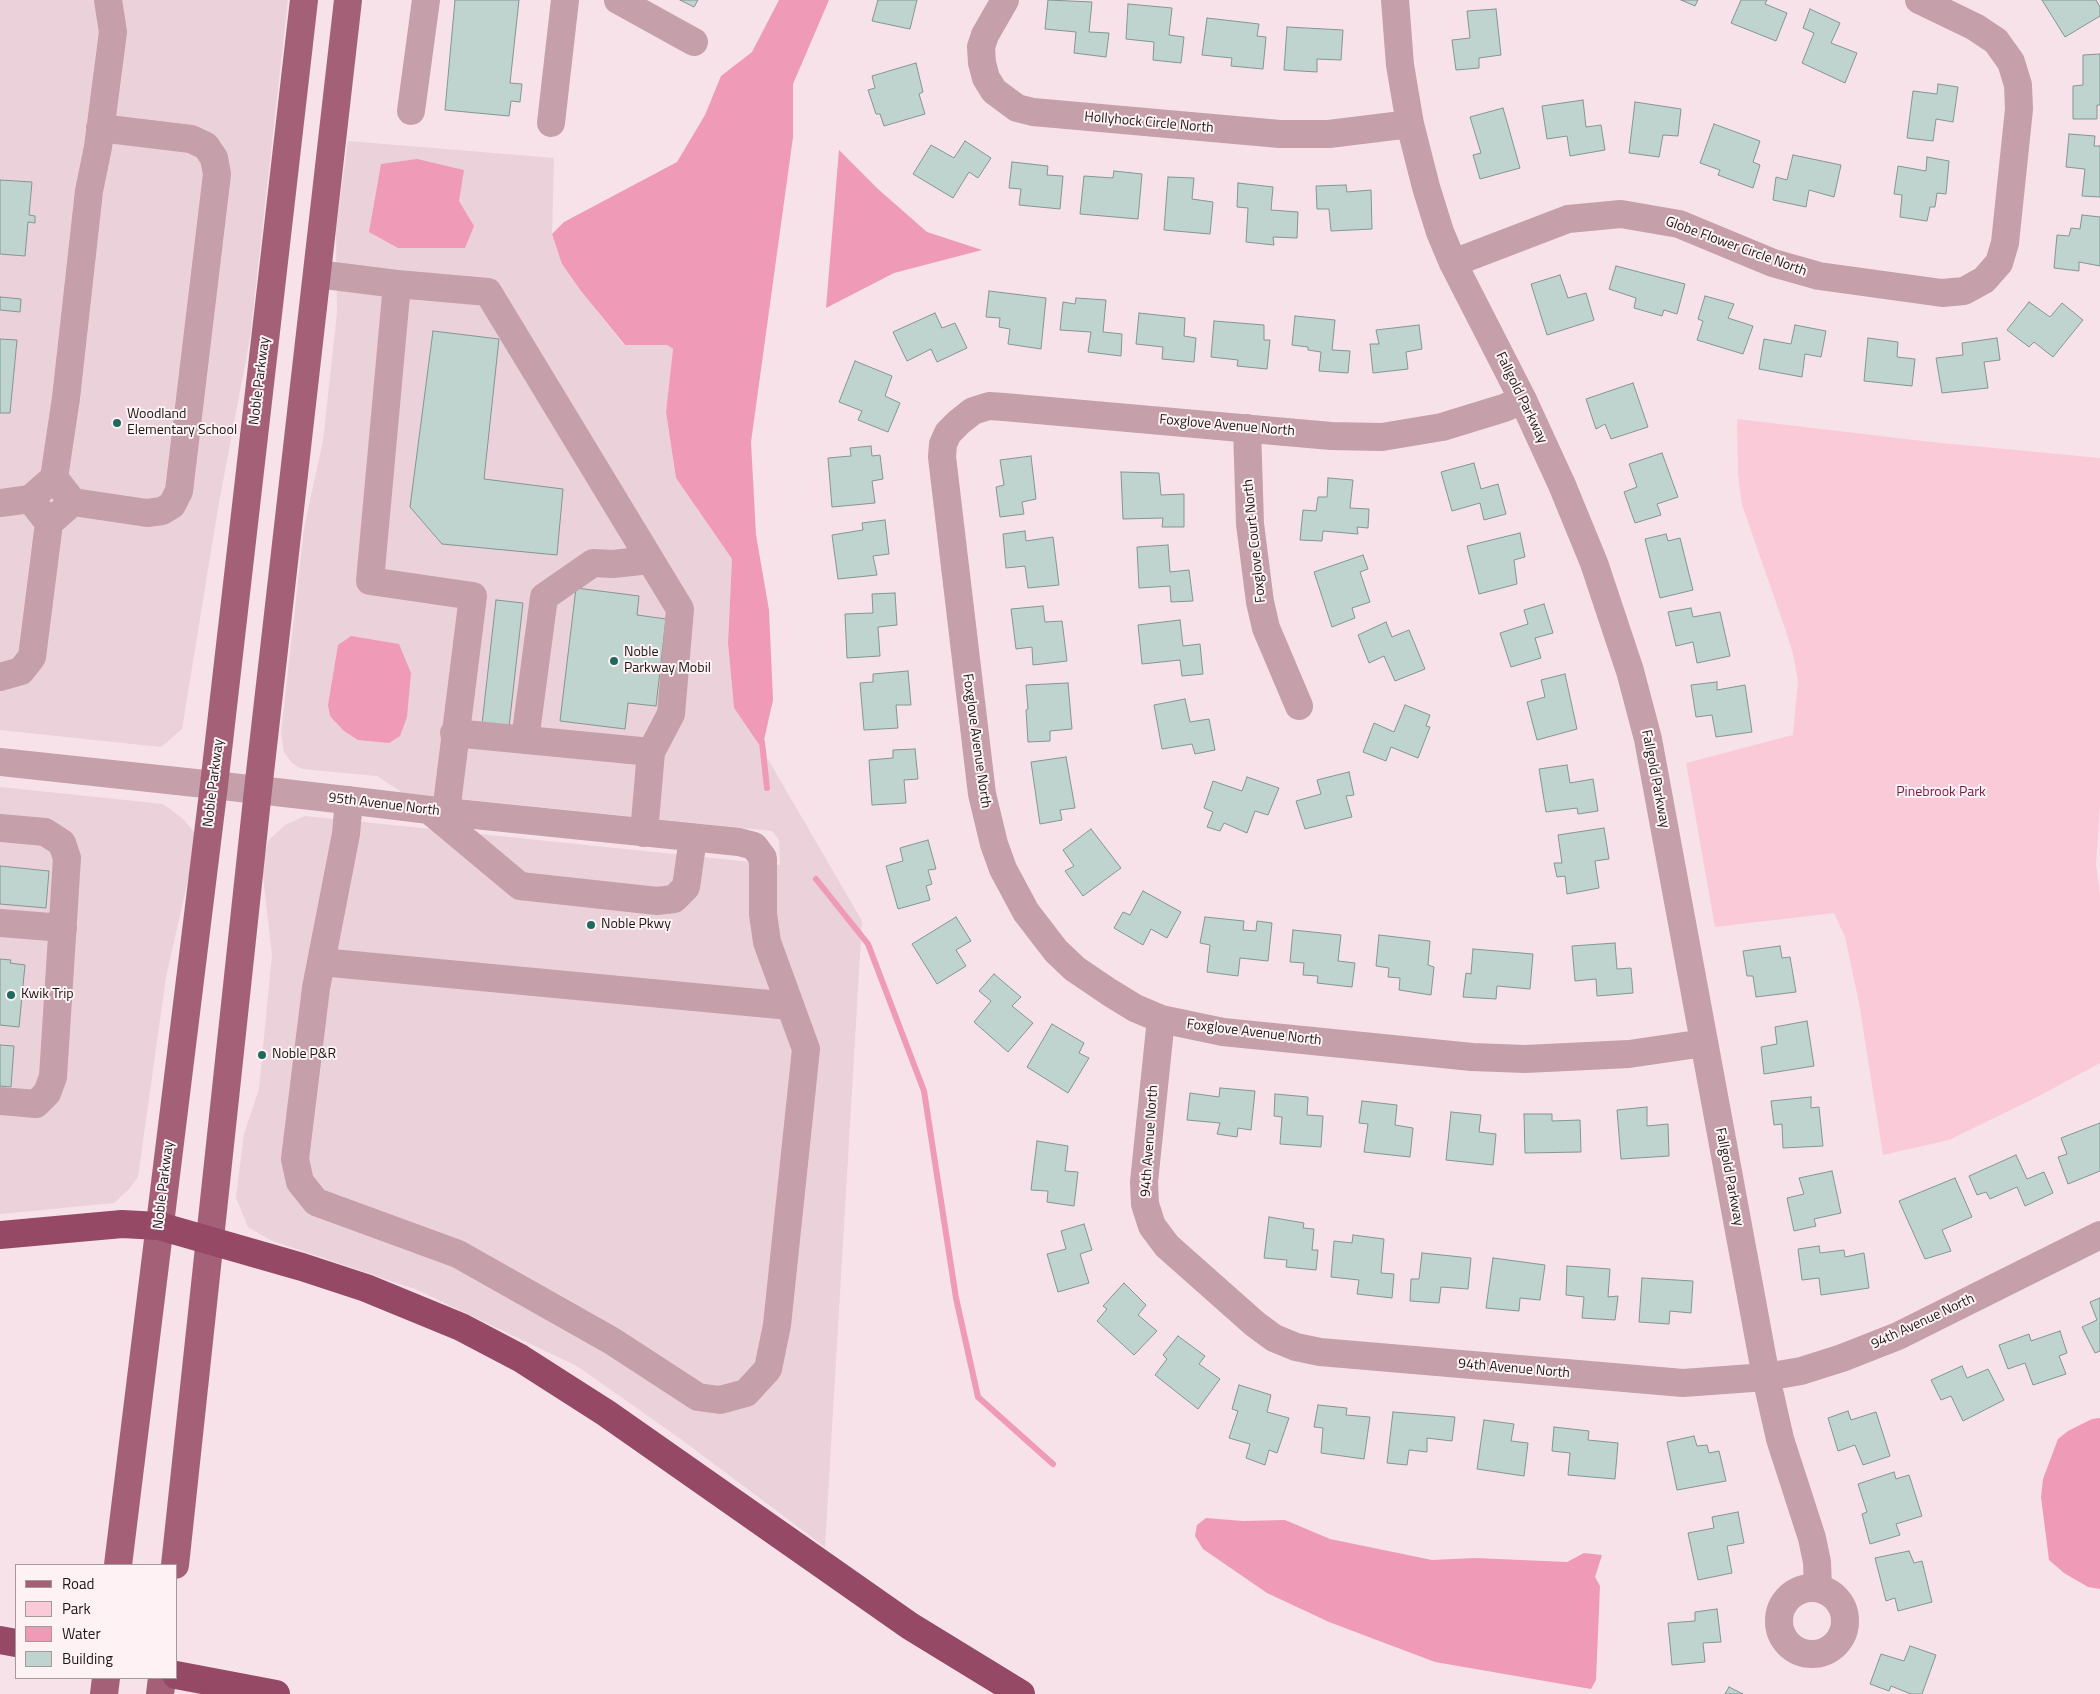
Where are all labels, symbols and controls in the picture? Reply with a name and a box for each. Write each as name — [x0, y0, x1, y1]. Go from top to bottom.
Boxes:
street label: Hollyhock Circle North — [1084, 109, 1214, 137]
street label: Globe Flower Circle North — [1663, 214, 1809, 280]
street label: Noble Parkway — [246, 336, 274, 426]
street label: Fallgold Parkway — [1492, 349, 1550, 447]
place label: Woodland Elementary School — [127, 407, 237, 440]
street label: Foxglove Avenue North — [1159, 412, 1295, 440]
marker: Woodland Elementary School — [111, 417, 123, 429]
street label: Foxglove Court North — [1240, 478, 1270, 604]
place label: Noble Parkway Mobil — [624, 645, 711, 678]
marker: Noble Parkway Mobil — [608, 655, 620, 667]
street label: Foxglove Avenue North — [958, 673, 994, 809]
street label: Fallgold Parkway — [1637, 728, 1673, 830]
street label: Noble Parkway — [200, 738, 228, 828]
park label: Pinebrook Park — [1896, 785, 1986, 801]
street label: 95th Avenue North — [327, 790, 441, 820]
place label: Noble Pkwy — [601, 917, 671, 933]
marker: Noble Pkwy — [585, 919, 597, 931]
place label: Kwik Trip — [21, 987, 74, 1003]
marker: Kwik Trip — [5, 989, 17, 1001]
street label: Foxglove Avenue North — [1186, 1016, 1322, 1050]
place label: Noble P&R — [272, 1047, 336, 1063]
marker: Noble P&R — [256, 1049, 268, 1061]
street label: 94th Avenue North — [1138, 1084, 1162, 1198]
street label: Fallgold Parkway — [1711, 1126, 1747, 1228]
street label: Noble Parkway — [150, 1140, 178, 1230]
street label: 94th Avenue North — [1869, 1291, 1977, 1353]
street label: 94th Avenue North — [1457, 1356, 1571, 1382]
legend — [15, 1564, 178, 1679]
text: Road — [62, 1572, 94, 1595]
text: Park — [62, 1597, 91, 1620]
text: Water — [62, 1622, 101, 1645]
text: Building — [62, 1647, 113, 1670]

